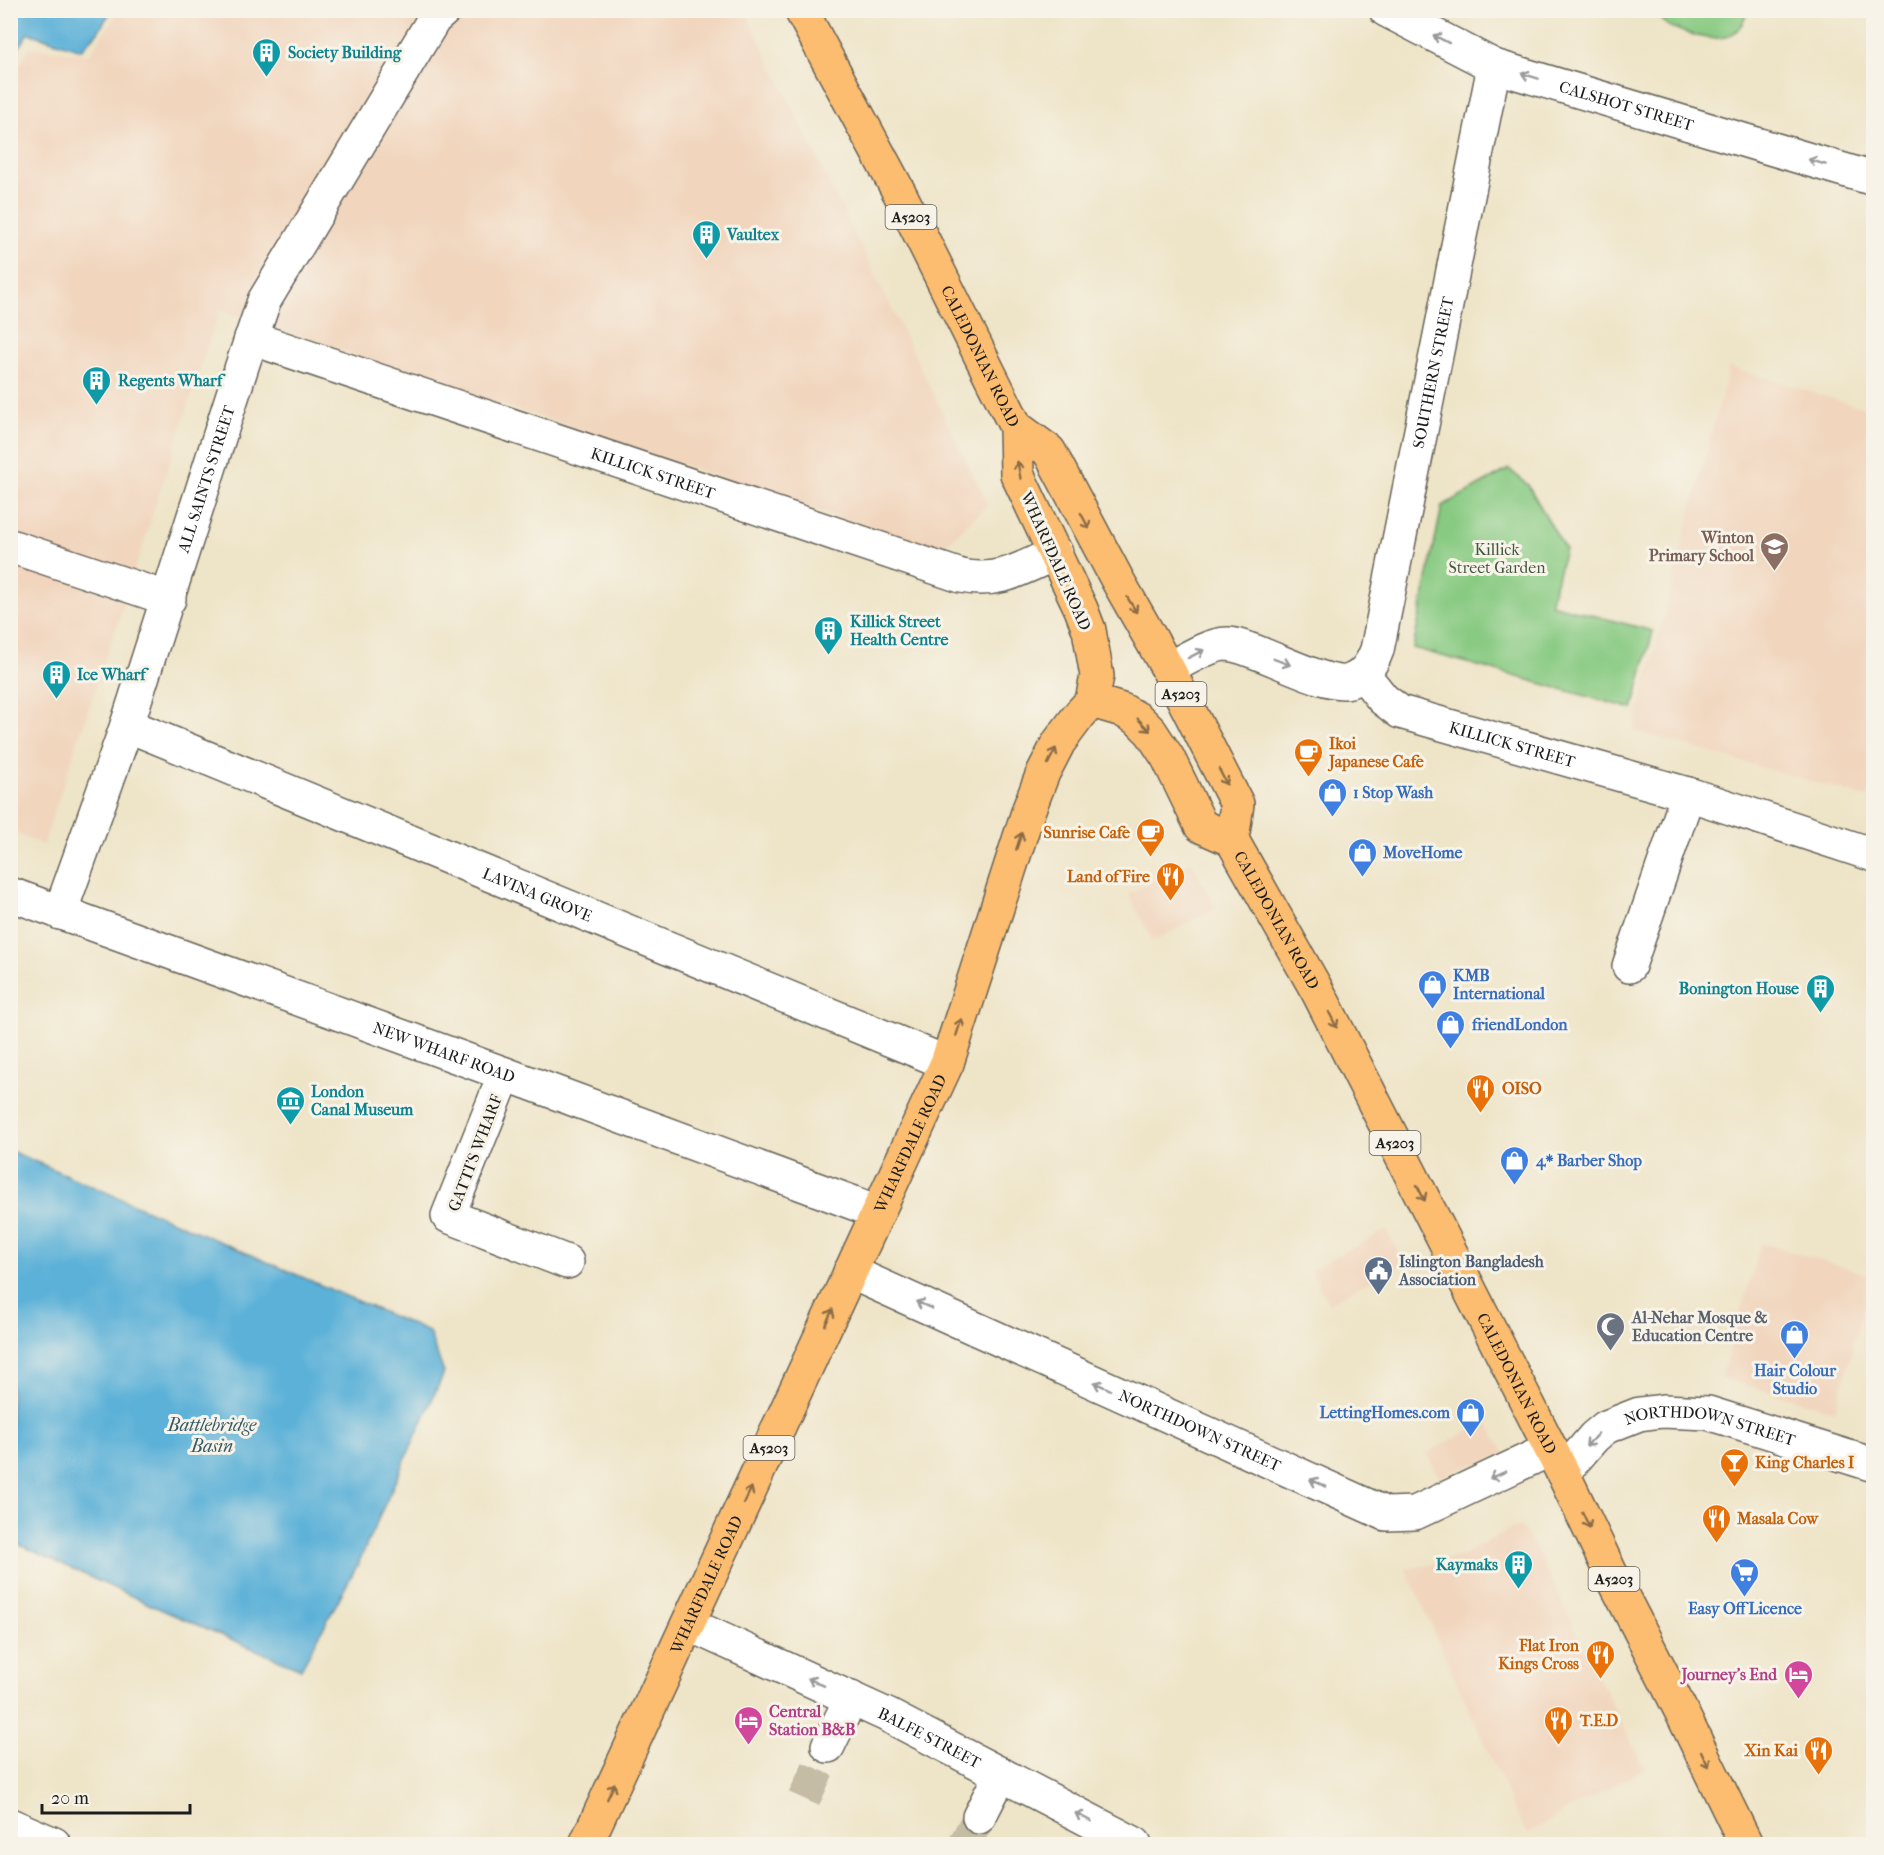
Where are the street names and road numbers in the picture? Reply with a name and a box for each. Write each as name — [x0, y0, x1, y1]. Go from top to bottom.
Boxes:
street label: CALSHOT STREET — [1557, 76, 1696, 134]
road number: A5203 — [886, 205, 936, 229]
street label: CALEDONIAN ROAD — [937, 282, 1024, 430]
street label: SOUTHERN STREET — [1408, 295, 1457, 450]
street label: ALL SAINTS STREET — [173, 403, 238, 556]
street label: KILLICK STREET — [588, 443, 718, 503]
street label: WHARFDALE ROAD — [1016, 488, 1095, 633]
road number: A5203 — [1156, 682, 1206, 706]
street label: KILLICK STREET — [1447, 717, 1577, 771]
street label: CALEDONIAN ROAD — [1230, 847, 1324, 992]
street label: LAVINA GROVE — [480, 863, 595, 925]
street label: NEW WHARF ROAD — [371, 1017, 518, 1086]
street label: WHARFDALE ROAD — [869, 1071, 950, 1216]
street label: GATTI'S WHARF — [444, 1092, 506, 1214]
road number: A5203 — [1370, 1131, 1420, 1155]
street label: CALEDONIAN ROAD — [1473, 1309, 1561, 1457]
street label: NORTHDOWN STREET — [1116, 1385, 1284, 1475]
street label: NORTHDOWN STREET — [1621, 1401, 1798, 1449]
road number: A5203 — [744, 1436, 794, 1460]
street label: WHARFDALE ROAD — [665, 1512, 746, 1657]
road number: A5203 — [1588, 1567, 1640, 1591]
street label: BALFE STREET — [875, 1703, 985, 1772]

